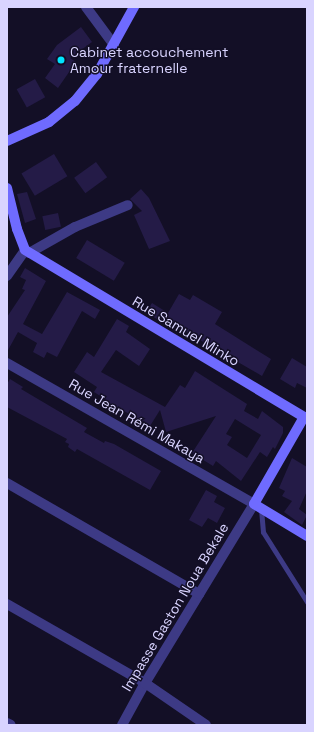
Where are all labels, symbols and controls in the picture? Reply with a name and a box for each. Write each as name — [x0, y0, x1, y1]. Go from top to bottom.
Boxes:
place label: Cabinet accouchement Amour fraternelle — [70, 44, 228, 76]
marker: Cabinet accouchement Amour fraternelle — [55, 54, 67, 66]
street label: Rue Samuel Minko — [130, 292, 242, 370]
street label: Rue Jean Rémi Makaya — [66, 375, 208, 467]
street label: Impasse Gaston Noua Bekale — [118, 520, 232, 694]

